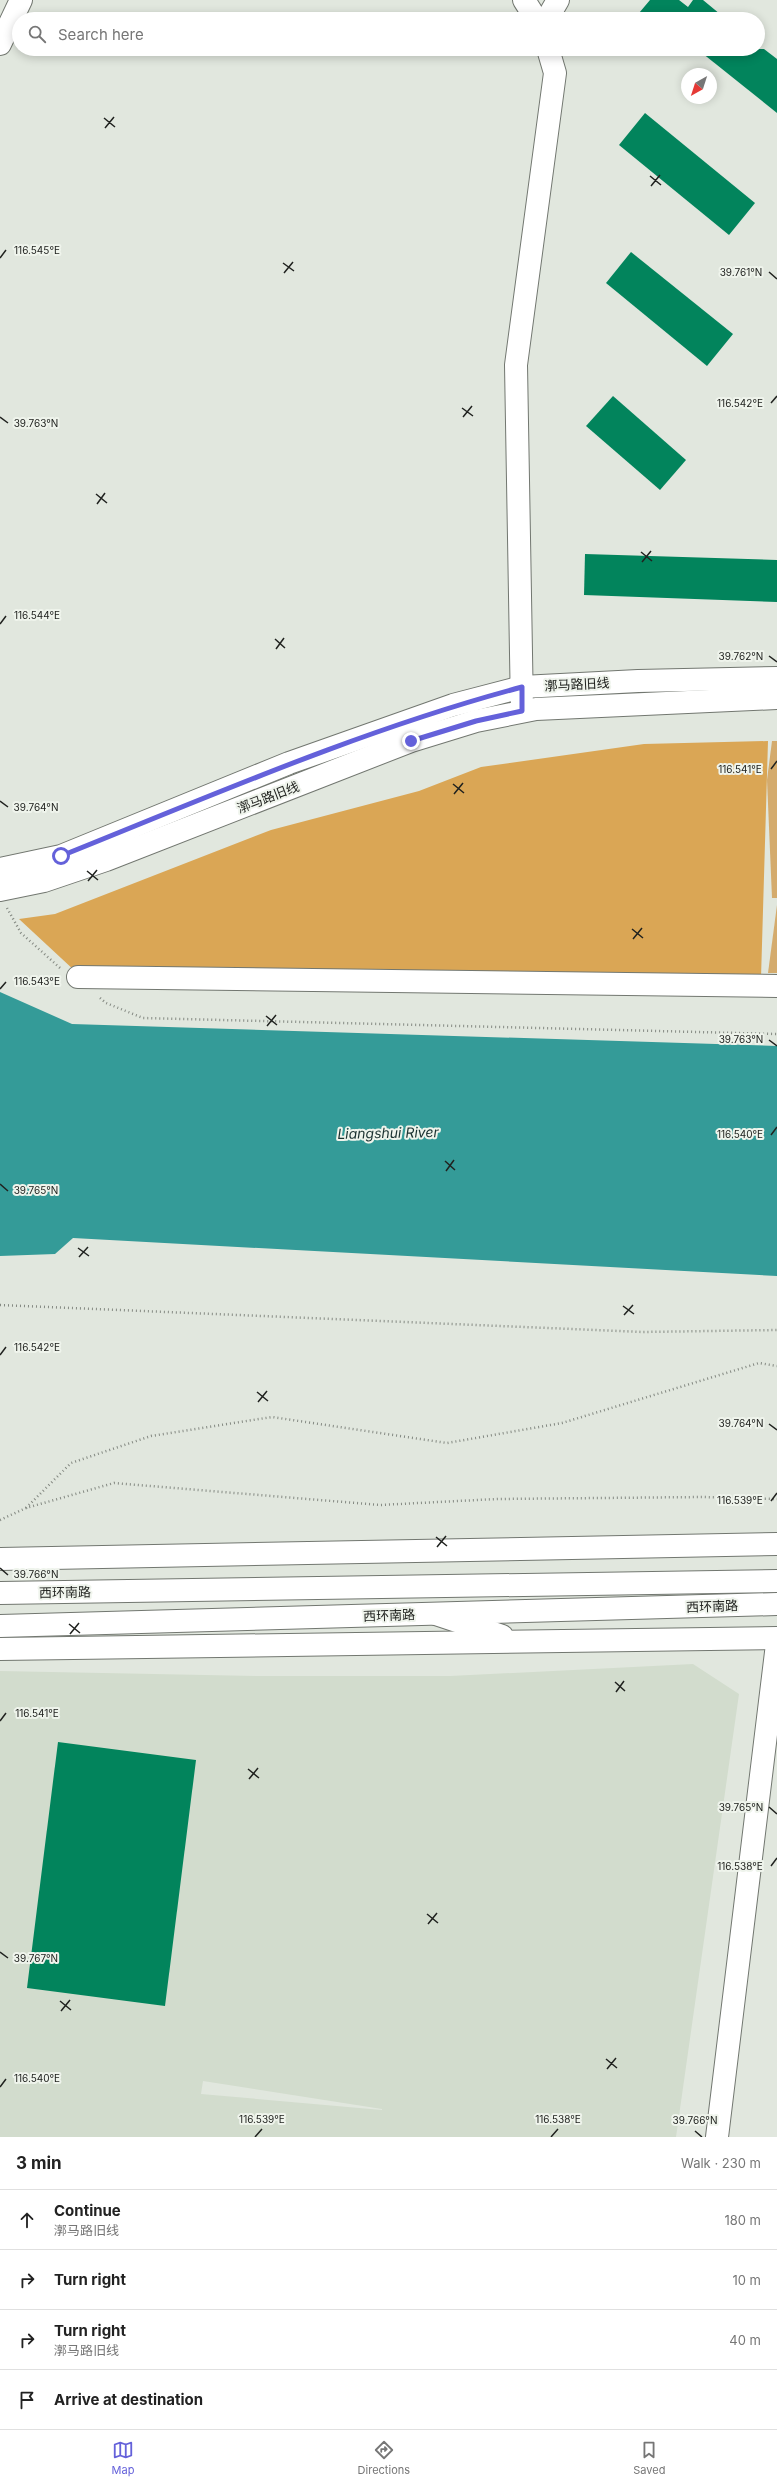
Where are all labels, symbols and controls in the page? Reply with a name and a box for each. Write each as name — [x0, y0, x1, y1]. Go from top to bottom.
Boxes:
search box — [12, 12, 765, 56]
icon: search — [26, 23, 48, 45]
text: Search here — [58, 25, 144, 44]
north arrow — [681, 68, 717, 104]
text: 116.545°E — [14, 244, 60, 256]
text: 39.761°N — [720, 266, 762, 278]
text: 116.542°E — [717, 397, 763, 409]
text: 39.763°N — [14, 417, 58, 429]
text: 116.544°E — [14, 609, 60, 621]
text: 39.762°N — [719, 650, 763, 662]
street label: 漷马路旧线 — [544, 674, 610, 694]
route end — [402, 732, 420, 750]
text: 116.541°E — [718, 763, 762, 775]
street label: 漷马路旧线 — [235, 778, 301, 816]
text: 39.764°N — [14, 801, 58, 813]
route start — [52, 847, 70, 865]
text: 116.543°E — [14, 975, 60, 987]
text: 39.763°N — [719, 1033, 763, 1045]
water label: Liangshui River — [337, 1123, 440, 1142]
text: 116.540°E — [717, 1128, 763, 1140]
text: 39.765°N — [14, 1184, 58, 1196]
text: 116.542°E — [14, 1341, 60, 1353]
text: 39.764°N — [719, 1417, 763, 1429]
text: 116.539°E — [717, 1494, 763, 1506]
text: 39.766°N — [14, 1568, 58, 1580]
street label: 西环南路 — [39, 1584, 91, 1600]
street label: 西环南路 — [686, 1597, 738, 1615]
street label: 西环南路 — [363, 1606, 415, 1624]
text: 116.541°E — [15, 1707, 59, 1719]
text: 39.765°N — [719, 1801, 763, 1813]
text: 116.538°E — [717, 1860, 763, 1872]
text: 39.767°N — [14, 1952, 58, 1964]
text: 116.540°E — [14, 2072, 60, 2084]
text: 116.539°E — [239, 2113, 285, 2125]
text: 116.538°E — [535, 2113, 581, 2125]
text: 39.766°N — [673, 2114, 717, 2126]
text: 3 min — [16, 2153, 62, 2173]
text: Walk · 230 m — [681, 2155, 761, 2171]
text: Continue — [54, 2201, 121, 2220]
icon: ahead — [16, 2209, 38, 2231]
text: 180 m — [724, 2212, 761, 2228]
text: 漷马路旧线 — [54, 2222, 119, 2238]
icon: right — [16, 2269, 38, 2291]
text: Turn right — [54, 2270, 126, 2289]
text: 10 m — [732, 2272, 761, 2288]
text: Turn right — [54, 2321, 126, 2340]
icon: right — [16, 2329, 38, 2351]
text: 40 m — [729, 2332, 761, 2348]
text: 漷马路旧线 — [54, 2342, 119, 2358]
icon: arrive — [16, 2389, 38, 2411]
text: Arrive at destination — [54, 2390, 203, 2409]
tab: Map — [112, 2439, 134, 2477]
tab: Directions — [358, 2439, 410, 2477]
tab: Saved — [633, 2439, 665, 2477]

